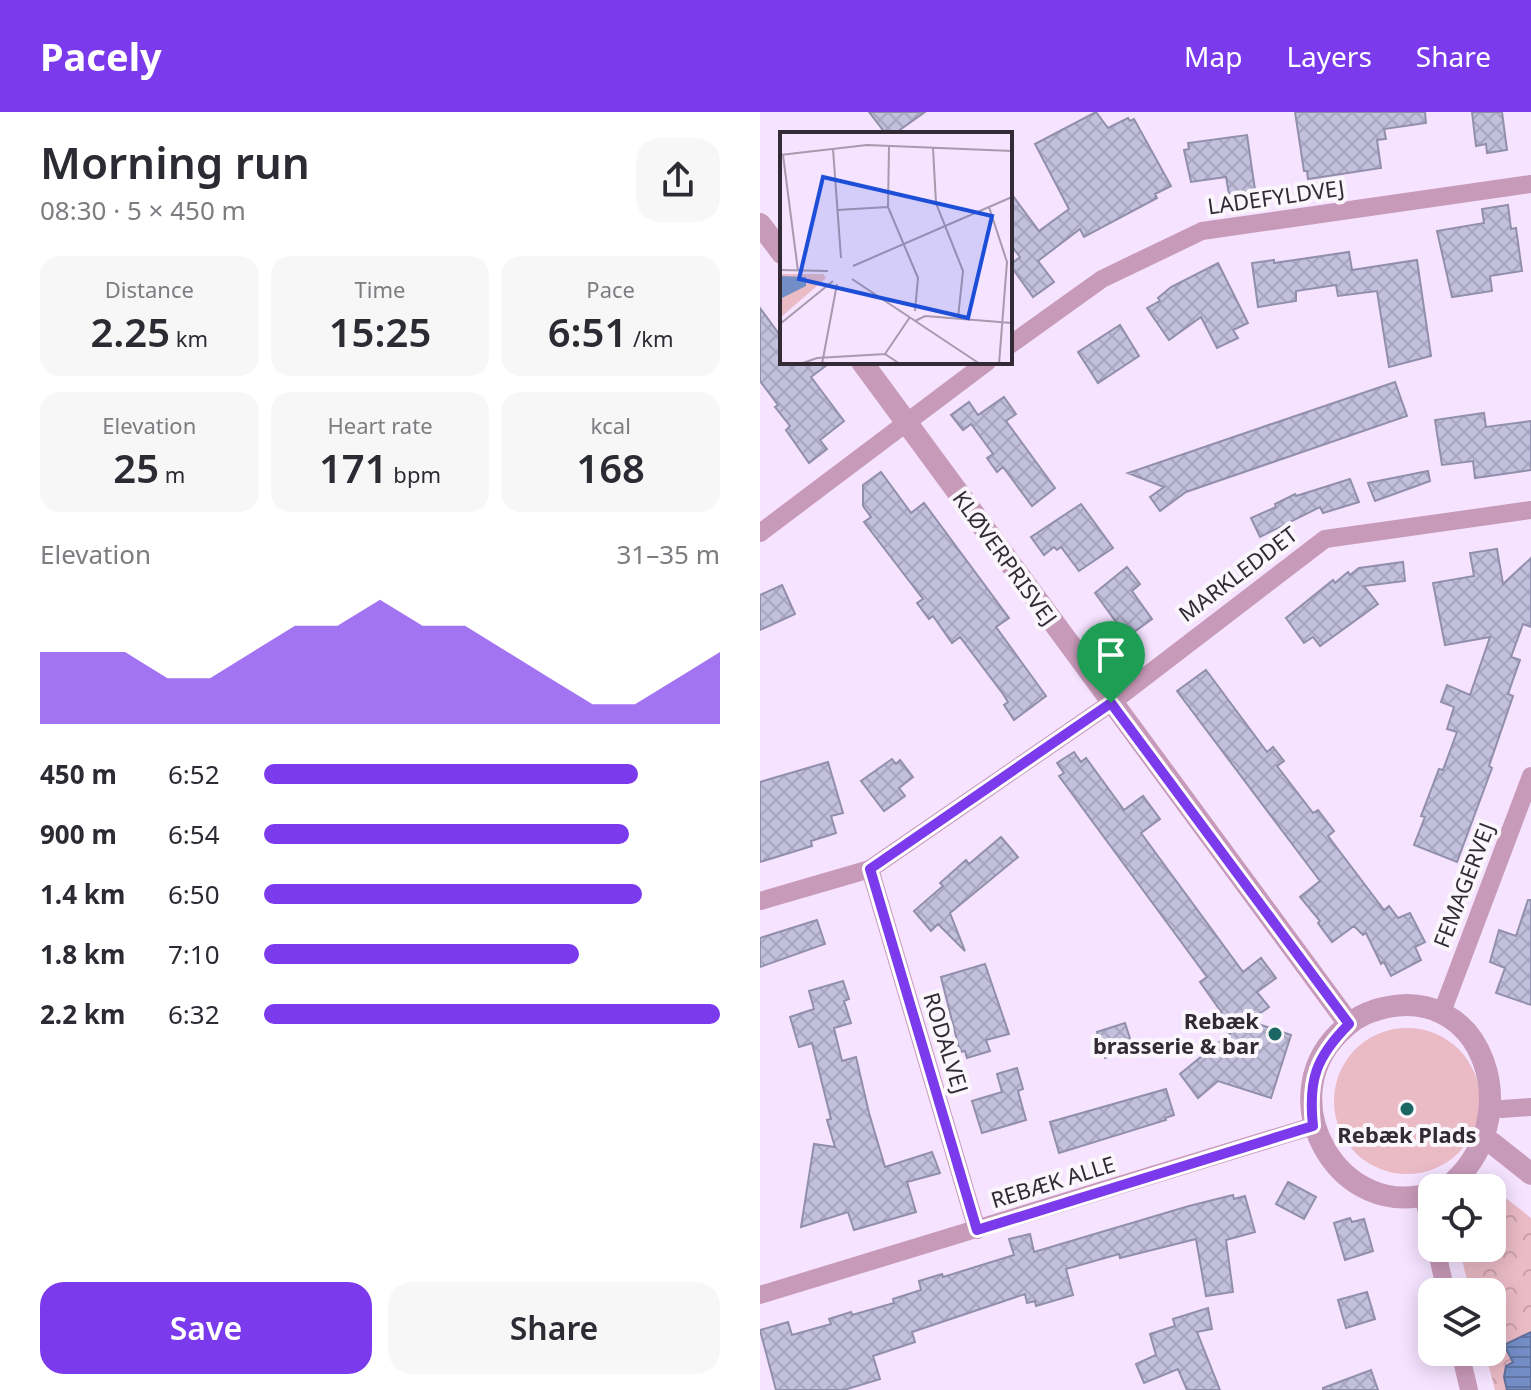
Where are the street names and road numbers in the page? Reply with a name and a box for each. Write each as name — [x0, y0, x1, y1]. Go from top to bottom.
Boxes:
street label: LADEFYLDVEJ — [1206, 172, 1346, 220]
street label: KLØVERPRISVEJ — [947, 484, 1065, 631]
street label: MARKLEDDET — [1172, 519, 1303, 628]
street label: FEMAGERVEJ — [1425, 818, 1501, 952]
street label: RODALVEJ — [917, 988, 977, 1097]
street label: REBÆK ALLE — [987, 1148, 1118, 1214]

